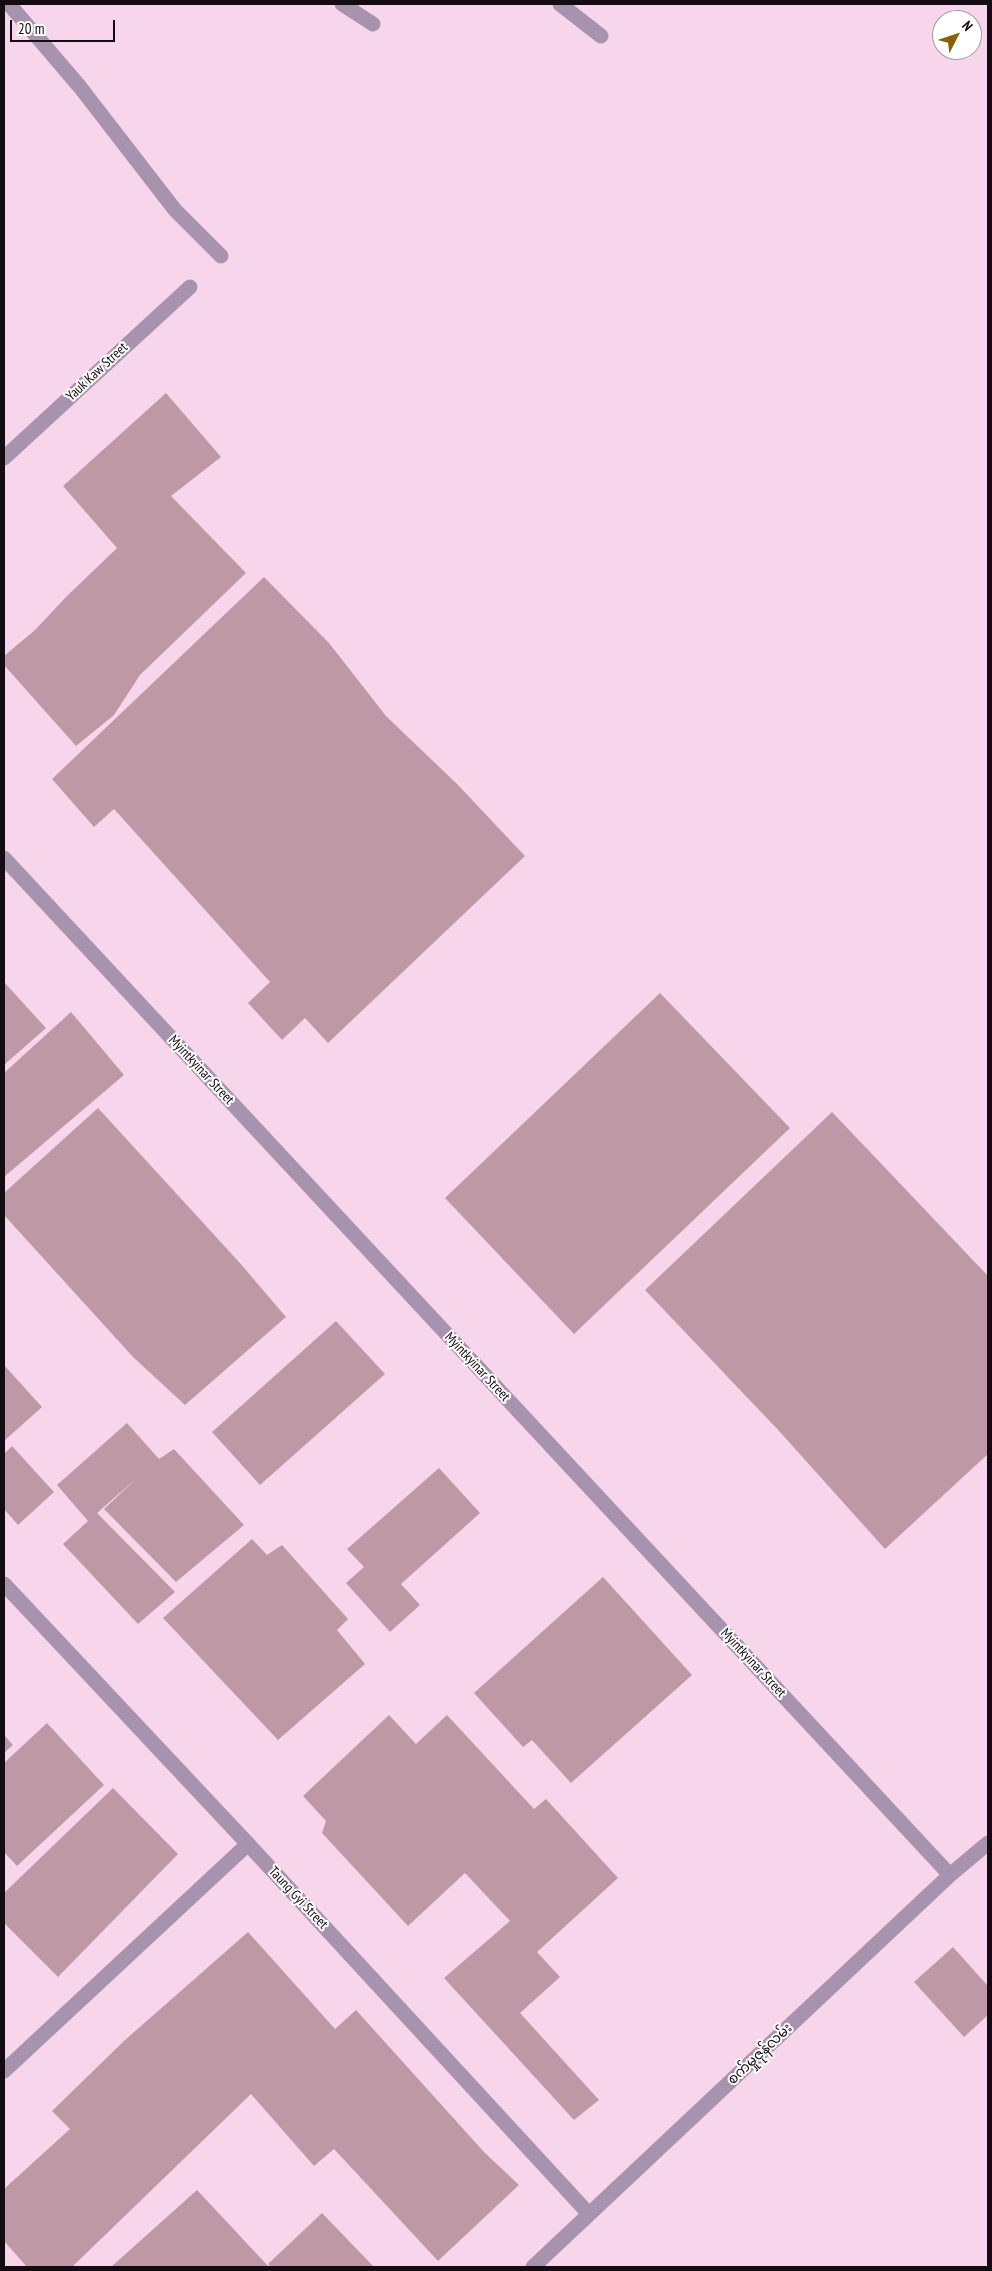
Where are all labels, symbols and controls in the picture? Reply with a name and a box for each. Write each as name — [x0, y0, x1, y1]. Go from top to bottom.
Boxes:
scale bar — [12, 10, 118, 42]
north arrow — [932, 10, 982, 60]
text: N — [958, 17, 977, 35]
text: 20 m — [18, 19, 44, 38]
street label: Yauk Kaw Street — [63, 339, 131, 405]
street label: Myintkyinar Street — [165, 1032, 237, 1108]
street label: Myintkyinar Street — [441, 1329, 513, 1405]
street label: Myintkyinar Street — [717, 1625, 789, 1701]
street label: Taung Gyi Street — [265, 1863, 331, 1933]
street label: စက်မှုဇုန်လမ်း — [724, 2020, 796, 2088]

